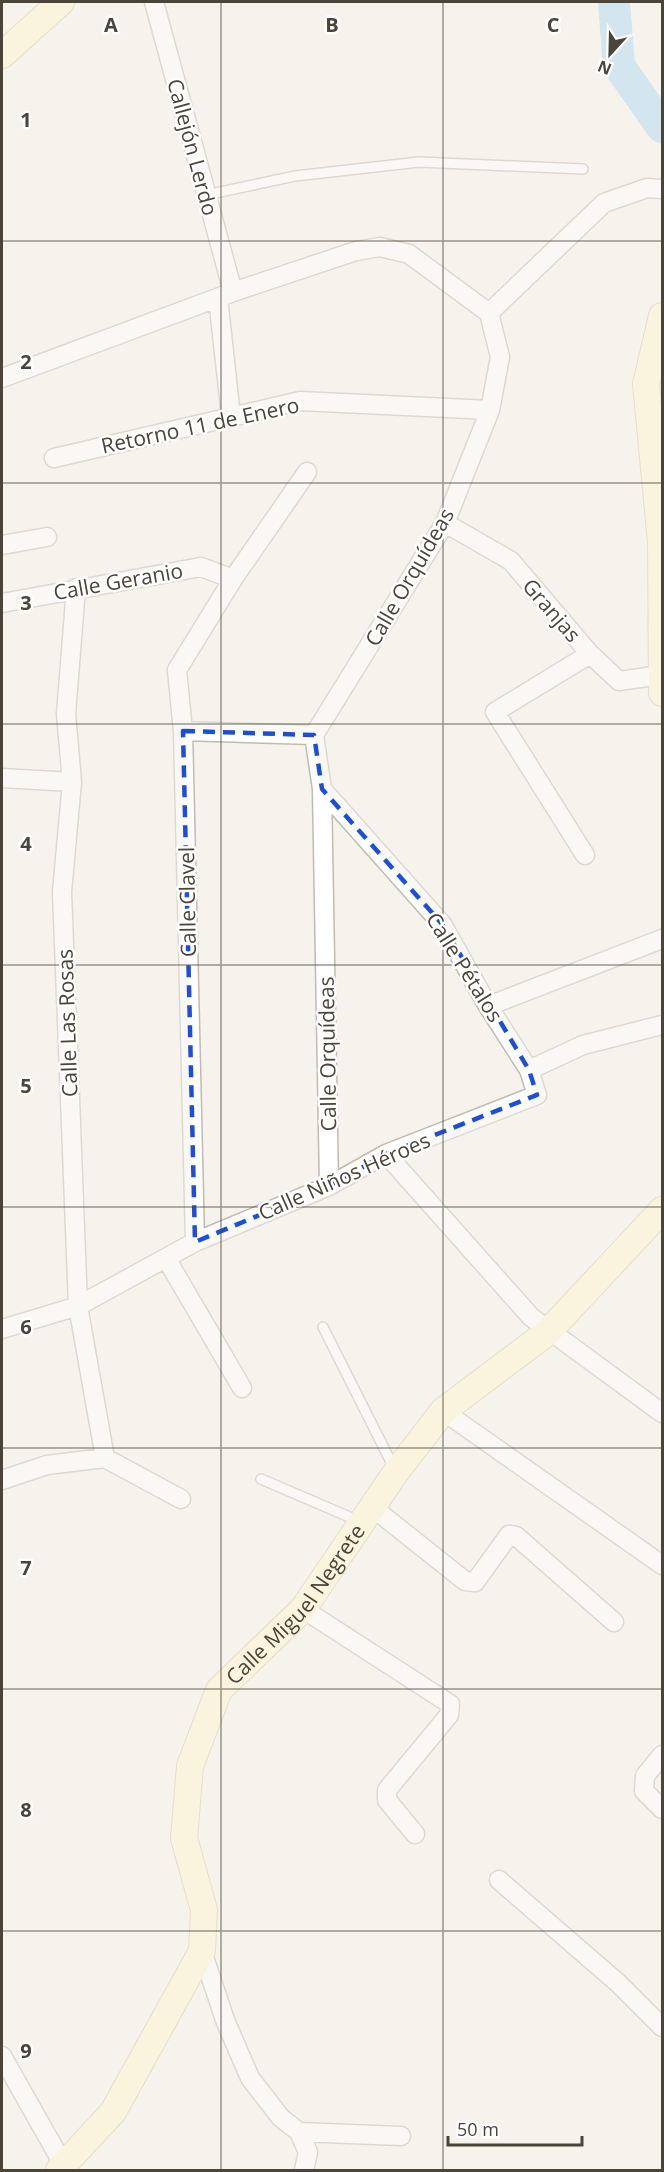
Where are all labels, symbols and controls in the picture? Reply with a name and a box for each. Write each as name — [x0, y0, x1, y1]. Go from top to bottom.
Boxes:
text: A — [104, 11, 118, 38]
text: B — [325, 11, 339, 38]
text: C — [547, 11, 560, 38]
north arrow — [580, 24, 640, 84]
text: N — [594, 55, 615, 81]
street label: Callejón Lerdo — [161, 76, 225, 218]
text: 1 — [20, 106, 32, 133]
text: 2 — [20, 348, 32, 375]
street label: Retorno 11 de Enero — [99, 390, 301, 460]
street label: Calle Orquídeas — [358, 503, 460, 651]
street label: Calle Geranio — [51, 556, 185, 606]
street label: Granjas — [517, 572, 587, 648]
text: 3 — [20, 589, 32, 616]
text: 4 — [20, 830, 32, 857]
street label: Calle Clavel — [172, 846, 202, 958]
street label: Calle Pétalos — [420, 907, 510, 1027]
street label: Calle Las Rosas — [50, 948, 84, 1098]
street label: Calle Orquídeas — [312, 976, 342, 1132]
text: 5 — [20, 1072, 32, 1099]
street label: Calle Niños Héroes — [254, 1126, 434, 1226]
text: 6 — [20, 1313, 32, 1340]
street label: Calle Miguel Negrete — [219, 1518, 371, 1690]
text: 7 — [20, 1554, 32, 1581]
text: 8 — [20, 1796, 32, 1823]
text: 9 — [20, 2037, 32, 2064]
scale bar — [448, 2109, 582, 2147]
text: 50 m — [457, 2117, 499, 2141]

